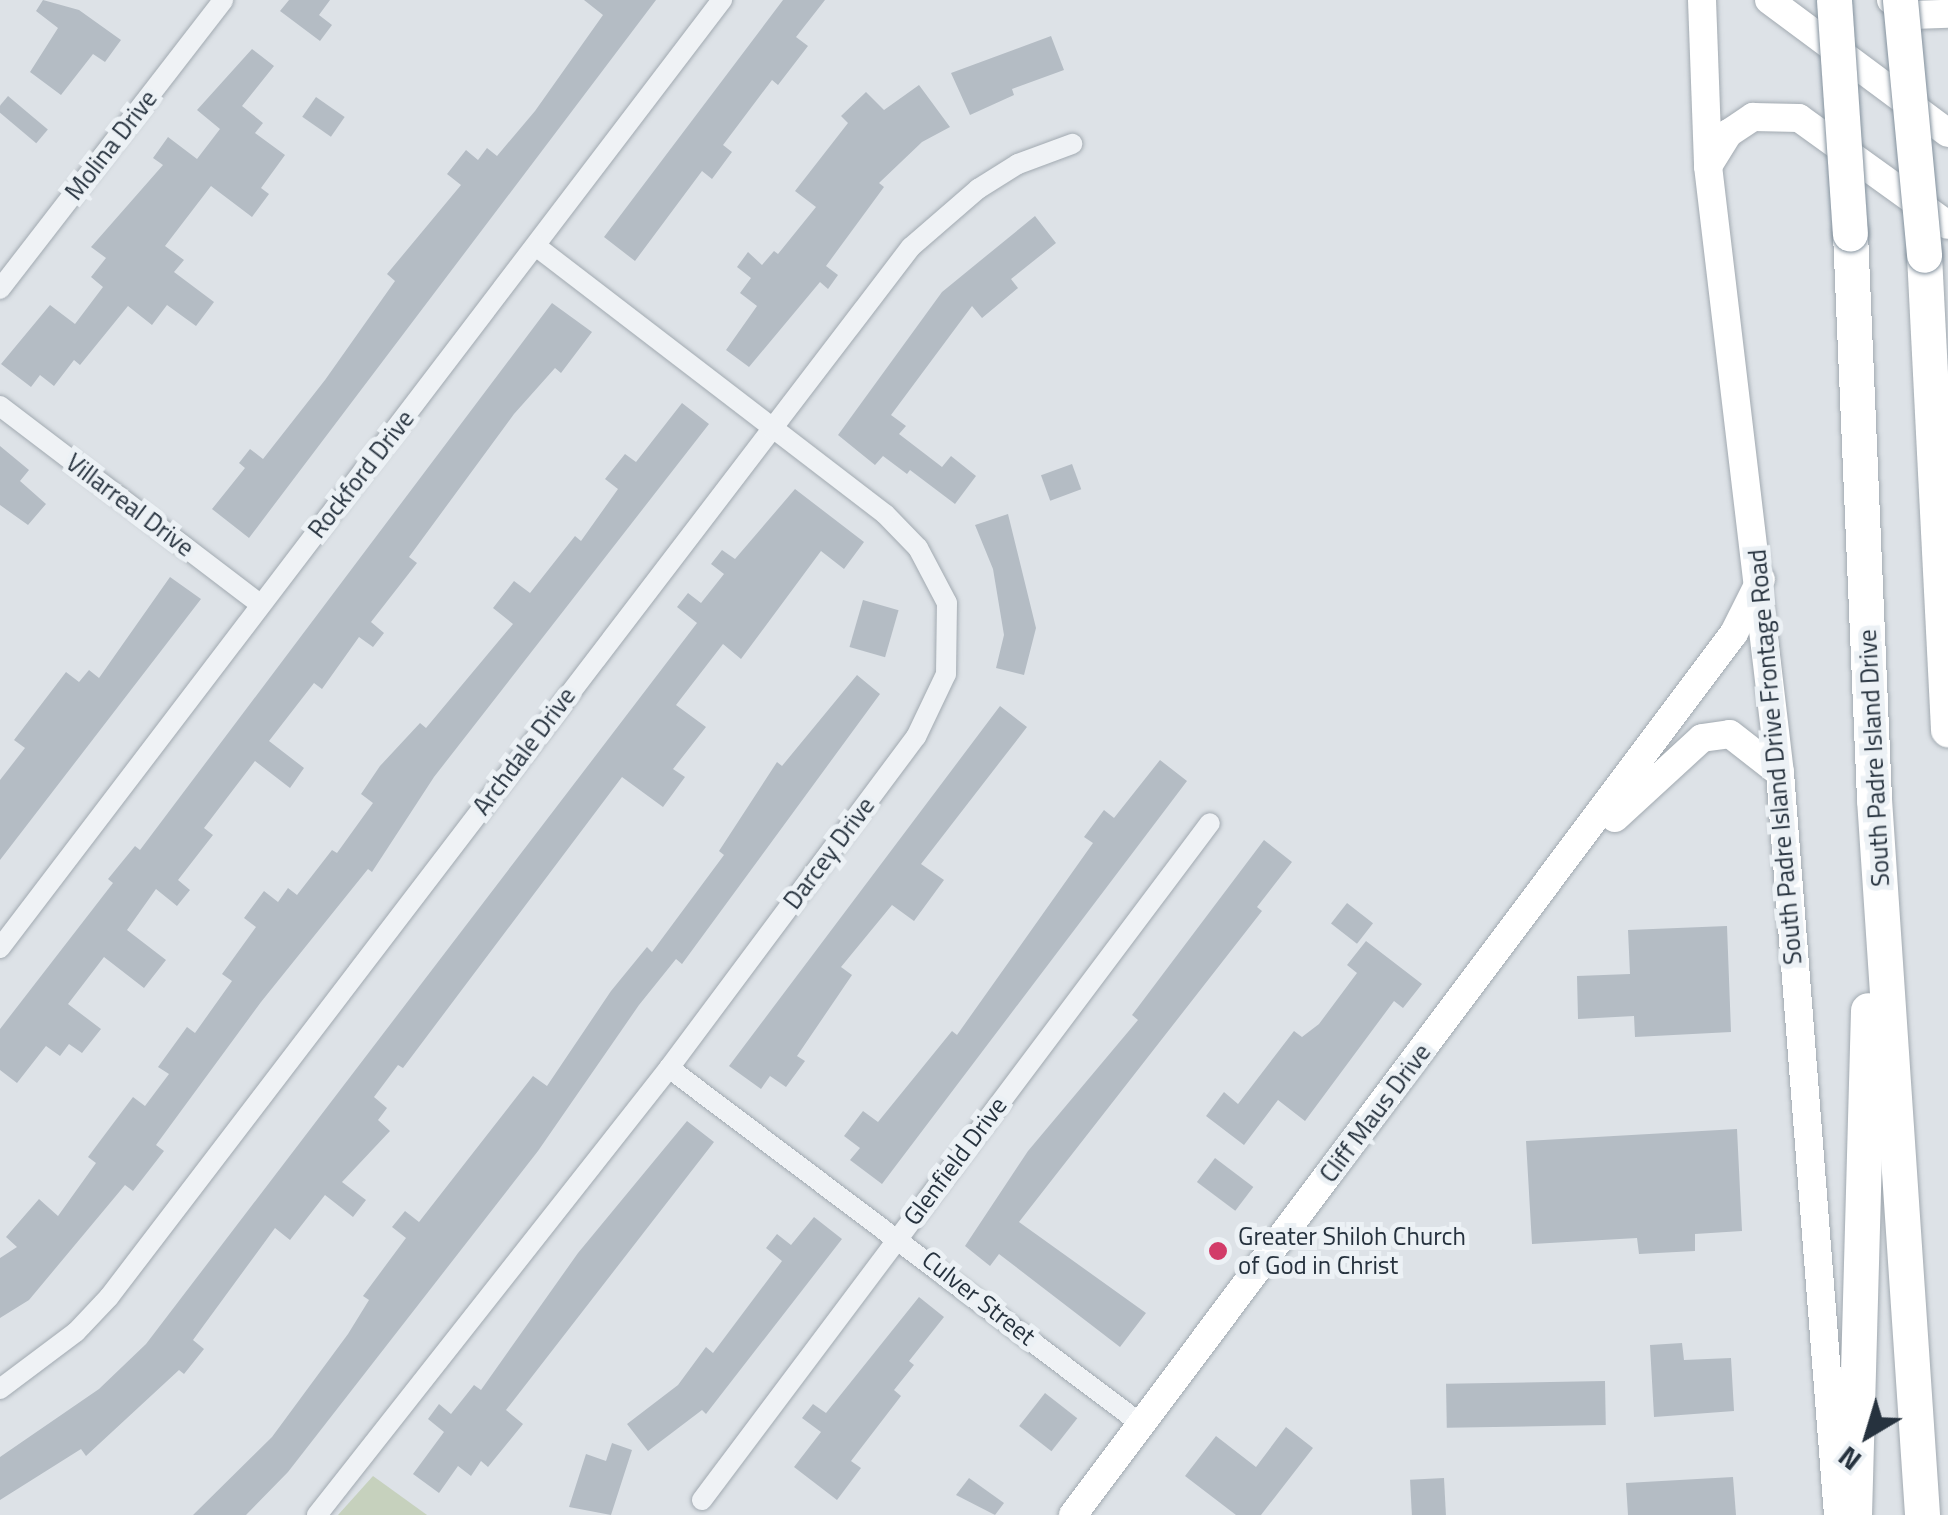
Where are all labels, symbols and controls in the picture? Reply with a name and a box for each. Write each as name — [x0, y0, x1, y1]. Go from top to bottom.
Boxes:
street label: Molina Drive — [59, 84, 163, 206]
street label: Rockford Drive — [302, 404, 420, 544]
street label: Villarreal Drive — [60, 447, 200, 563]
street label: South Padre Island Drive Frontage Road — [1742, 548, 1808, 966]
street label: South Padre Island Drive — [1852, 629, 1896, 887]
street label: Archdale Drive — [466, 681, 582, 821]
street label: Darcey Drive — [777, 791, 881, 915]
street label: Cliff Maus Drive — [1313, 1038, 1437, 1188]
street label: Glenfield Drive — [897, 1091, 1013, 1231]
place label: Greater Shiloh Church of God in Christ — [1238, 1222, 1466, 1281]
marker: Greater Shiloh Church of God in Christ — [1207, 1240, 1229, 1262]
street label: Culver Street — [916, 1244, 1042, 1352]
north arrow — [1818, 1385, 1918, 1485]
text: N — [1828, 1436, 1870, 1482]

